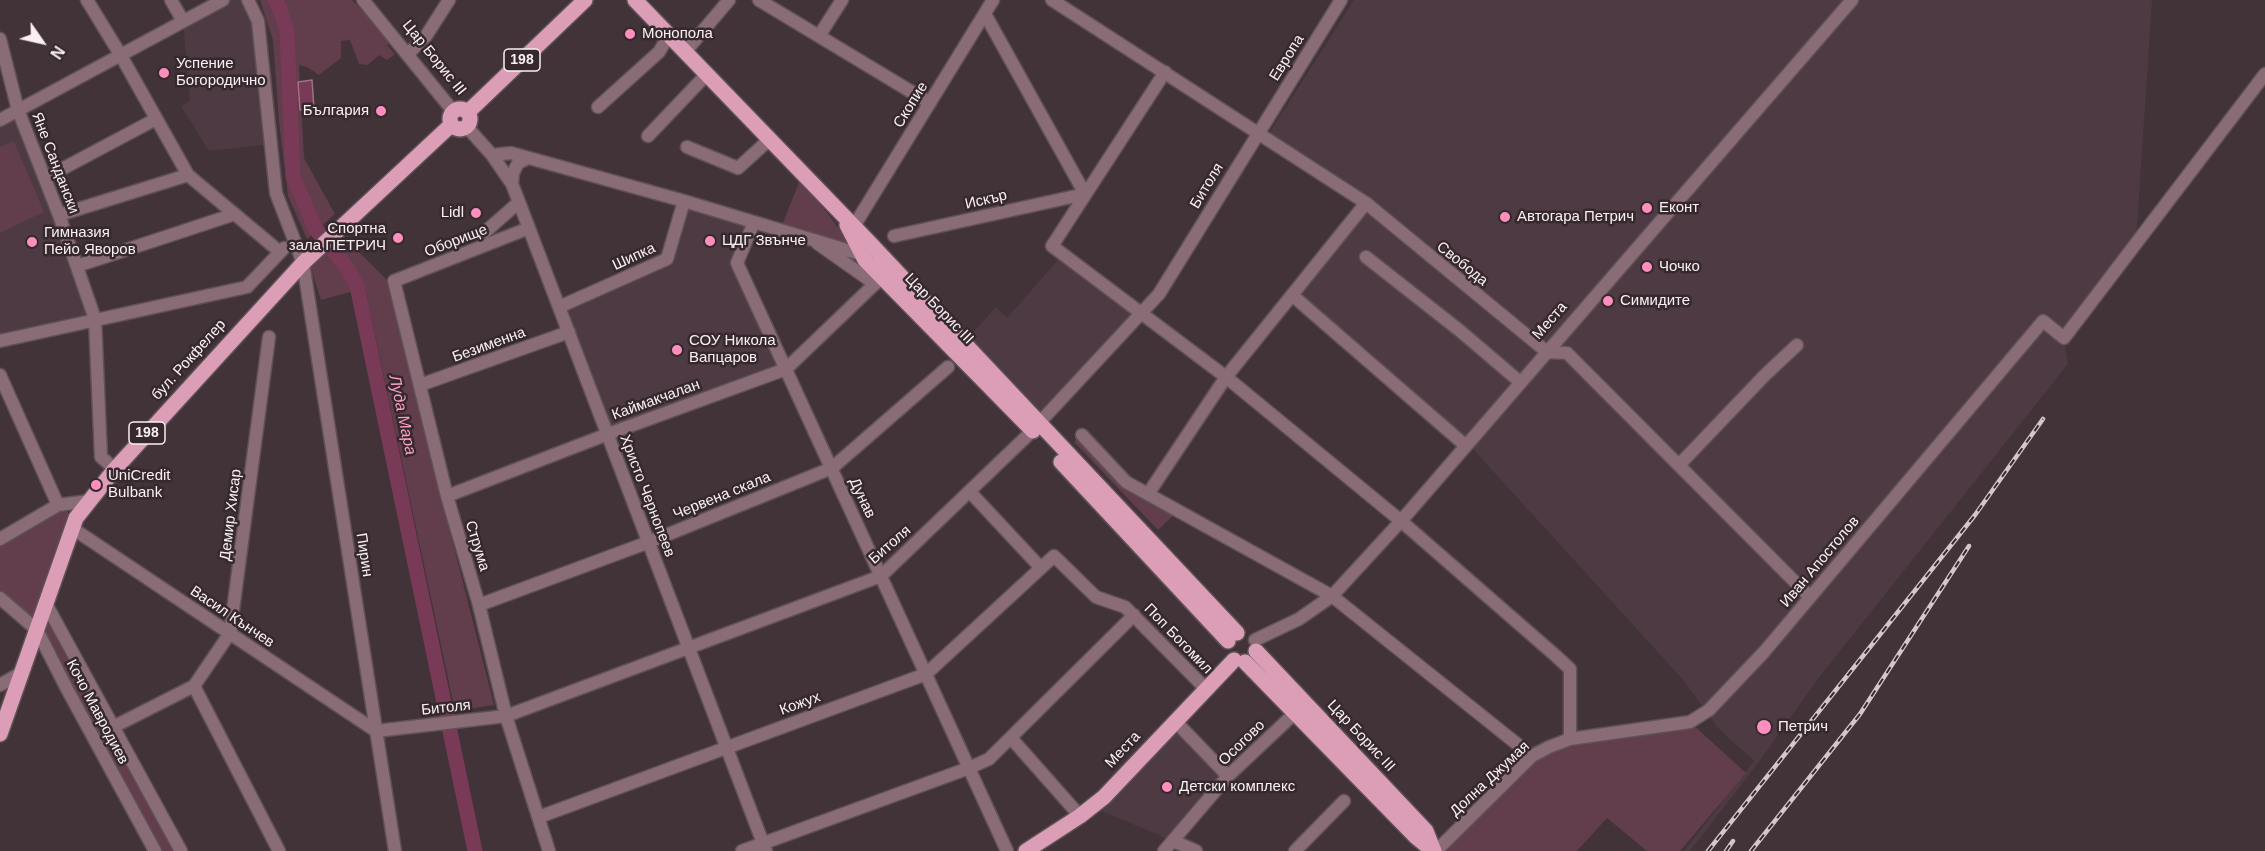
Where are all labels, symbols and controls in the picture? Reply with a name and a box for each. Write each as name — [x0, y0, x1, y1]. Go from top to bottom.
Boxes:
north arrow — [12, 12, 72, 72]
street label: Цар Борис III — [398, 17, 470, 99]
place label: Монопола — [642, 25, 713, 43]
marker: Монопола — [623, 27, 637, 41]
street label: Европа — [1266, 32, 1308, 84]
text: N — [47, 43, 68, 62]
road number: 198 — [504, 49, 540, 71]
place label: Успение Богородично — [176, 55, 266, 90]
marker: Успение Богородично — [157, 66, 171, 80]
street label: Скопие — [890, 79, 932, 131]
place label: България — [303, 102, 369, 120]
marker: България — [374, 104, 388, 118]
street label: Яне Сандански — [27, 110, 83, 216]
street label: Битоля — [1186, 160, 1228, 212]
street label: Искър — [963, 186, 1009, 214]
place label: Еконт — [1659, 199, 1699, 217]
marker: Еконт — [1640, 201, 1654, 215]
place label: Lidl — [441, 204, 464, 222]
marker: Lidl — [469, 206, 483, 220]
place label: Автогара Петрич — [1517, 208, 1634, 226]
marker: Автогара Петрич — [1498, 210, 1512, 224]
place label: Спортна зала ПЕТРИЧ — [289, 220, 386, 255]
street label: Оборище — [422, 221, 490, 261]
place label: Гимназия Пейо Яворов — [44, 224, 136, 259]
marker: Спортна зала ПЕТРИЧ — [391, 231, 405, 245]
place label: ЦДГ Звънче — [722, 232, 806, 250]
marker: ЦДГ Звънче — [703, 234, 717, 248]
marker: Гимназия Пейо Яворов — [25, 235, 39, 249]
street label: Свобода — [1433, 238, 1491, 290]
street label: Шипка — [610, 239, 658, 275]
place label: Чочко — [1659, 258, 1700, 276]
marker: Чочко — [1640, 260, 1654, 274]
street label: Цар Борис III — [901, 270, 977, 348]
place label: Симидите — [1620, 292, 1690, 310]
marker: Симидите — [1601, 294, 1615, 308]
street label: Места — [1529, 299, 1571, 343]
street label: бул. Рокфелер — [148, 316, 230, 404]
street label: Безименна — [450, 323, 528, 367]
place label: СОУ Никола Вапцаров — [689, 332, 776, 367]
marker: СОУ Никола Вапцаров — [670, 343, 684, 357]
water label: Луда Мара — [384, 373, 420, 457]
street label: Каймакчалан — [610, 376, 702, 424]
road number: 198 — [129, 422, 165, 444]
street label: Христо Чернопеев — [615, 432, 679, 560]
place label: UniCredit Bulbank — [108, 467, 171, 502]
street label: Демир Хисар — [216, 468, 246, 562]
street label: Червена скала — [671, 468, 773, 524]
street label: Дунав — [845, 475, 879, 521]
marker: UniCredit Bulbank — [89, 478, 103, 492]
street label: Иван Апостолов — [1777, 513, 1863, 611]
street label: Струма — [461, 519, 493, 573]
street label: Битоля — [865, 522, 915, 568]
street label: Пирин — [352, 532, 376, 578]
street label: Васил Кънчев — [186, 582, 278, 652]
street label: Поп Богомил — [1140, 600, 1216, 678]
street label: Кочо Мавродиев — [62, 657, 132, 767]
street label: Кожух — [777, 688, 823, 720]
street label: Битоля — [420, 696, 472, 720]
street label: Цар Борис III — [1323, 696, 1399, 776]
street label: Осогово — [1215, 717, 1269, 769]
marker: Петрич — [1755, 718, 1773, 736]
place label: Петрич — [1778, 718, 1828, 736]
street label: Места — [1102, 728, 1144, 772]
street label: Долна Джумая — [1446, 738, 1534, 820]
place label: Детски комплекс — [1179, 778, 1295, 796]
marker: Детски комплекс — [1160, 780, 1174, 794]

